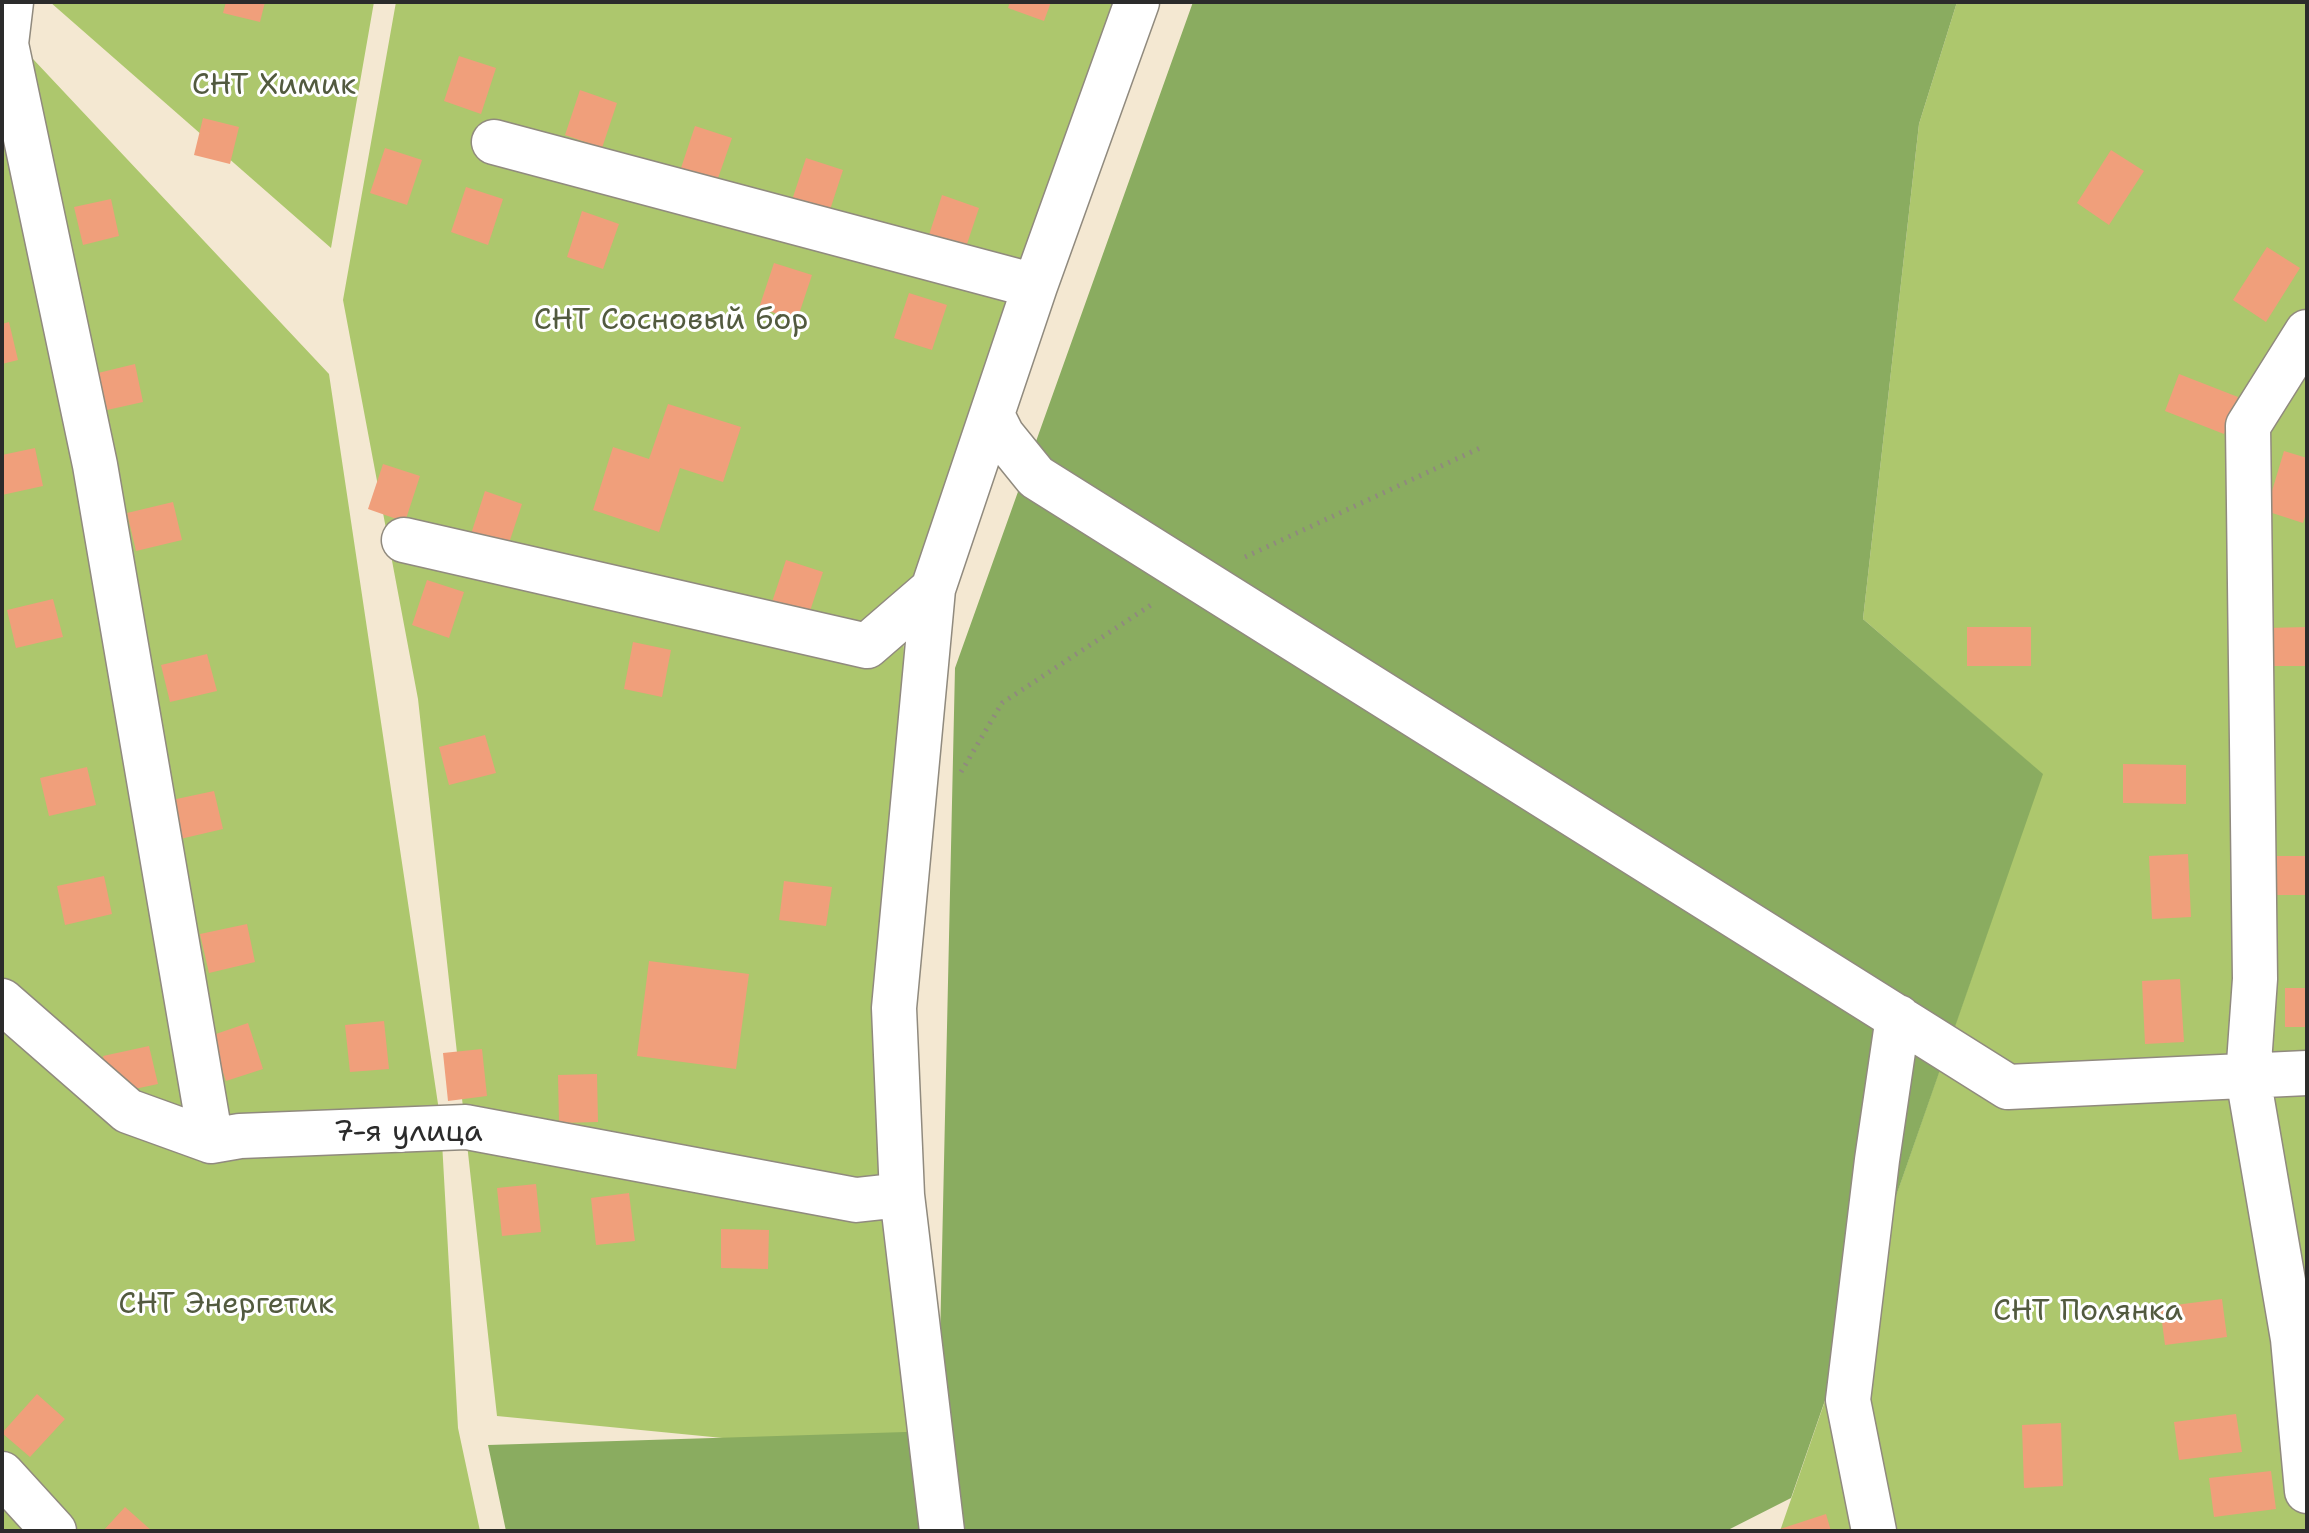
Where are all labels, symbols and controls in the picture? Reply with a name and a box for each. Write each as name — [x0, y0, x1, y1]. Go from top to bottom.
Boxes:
park label: СНТ Химик — [192, 68, 356, 104]
park label: СНТ Сосновый бор — [534, 303, 808, 339]
street label: 7-я улица — [333, 1115, 483, 1151]
park label: СНТ Энергетик — [118, 1287, 334, 1323]
park label: СНТ Полянка — [1993, 1294, 2183, 1330]

